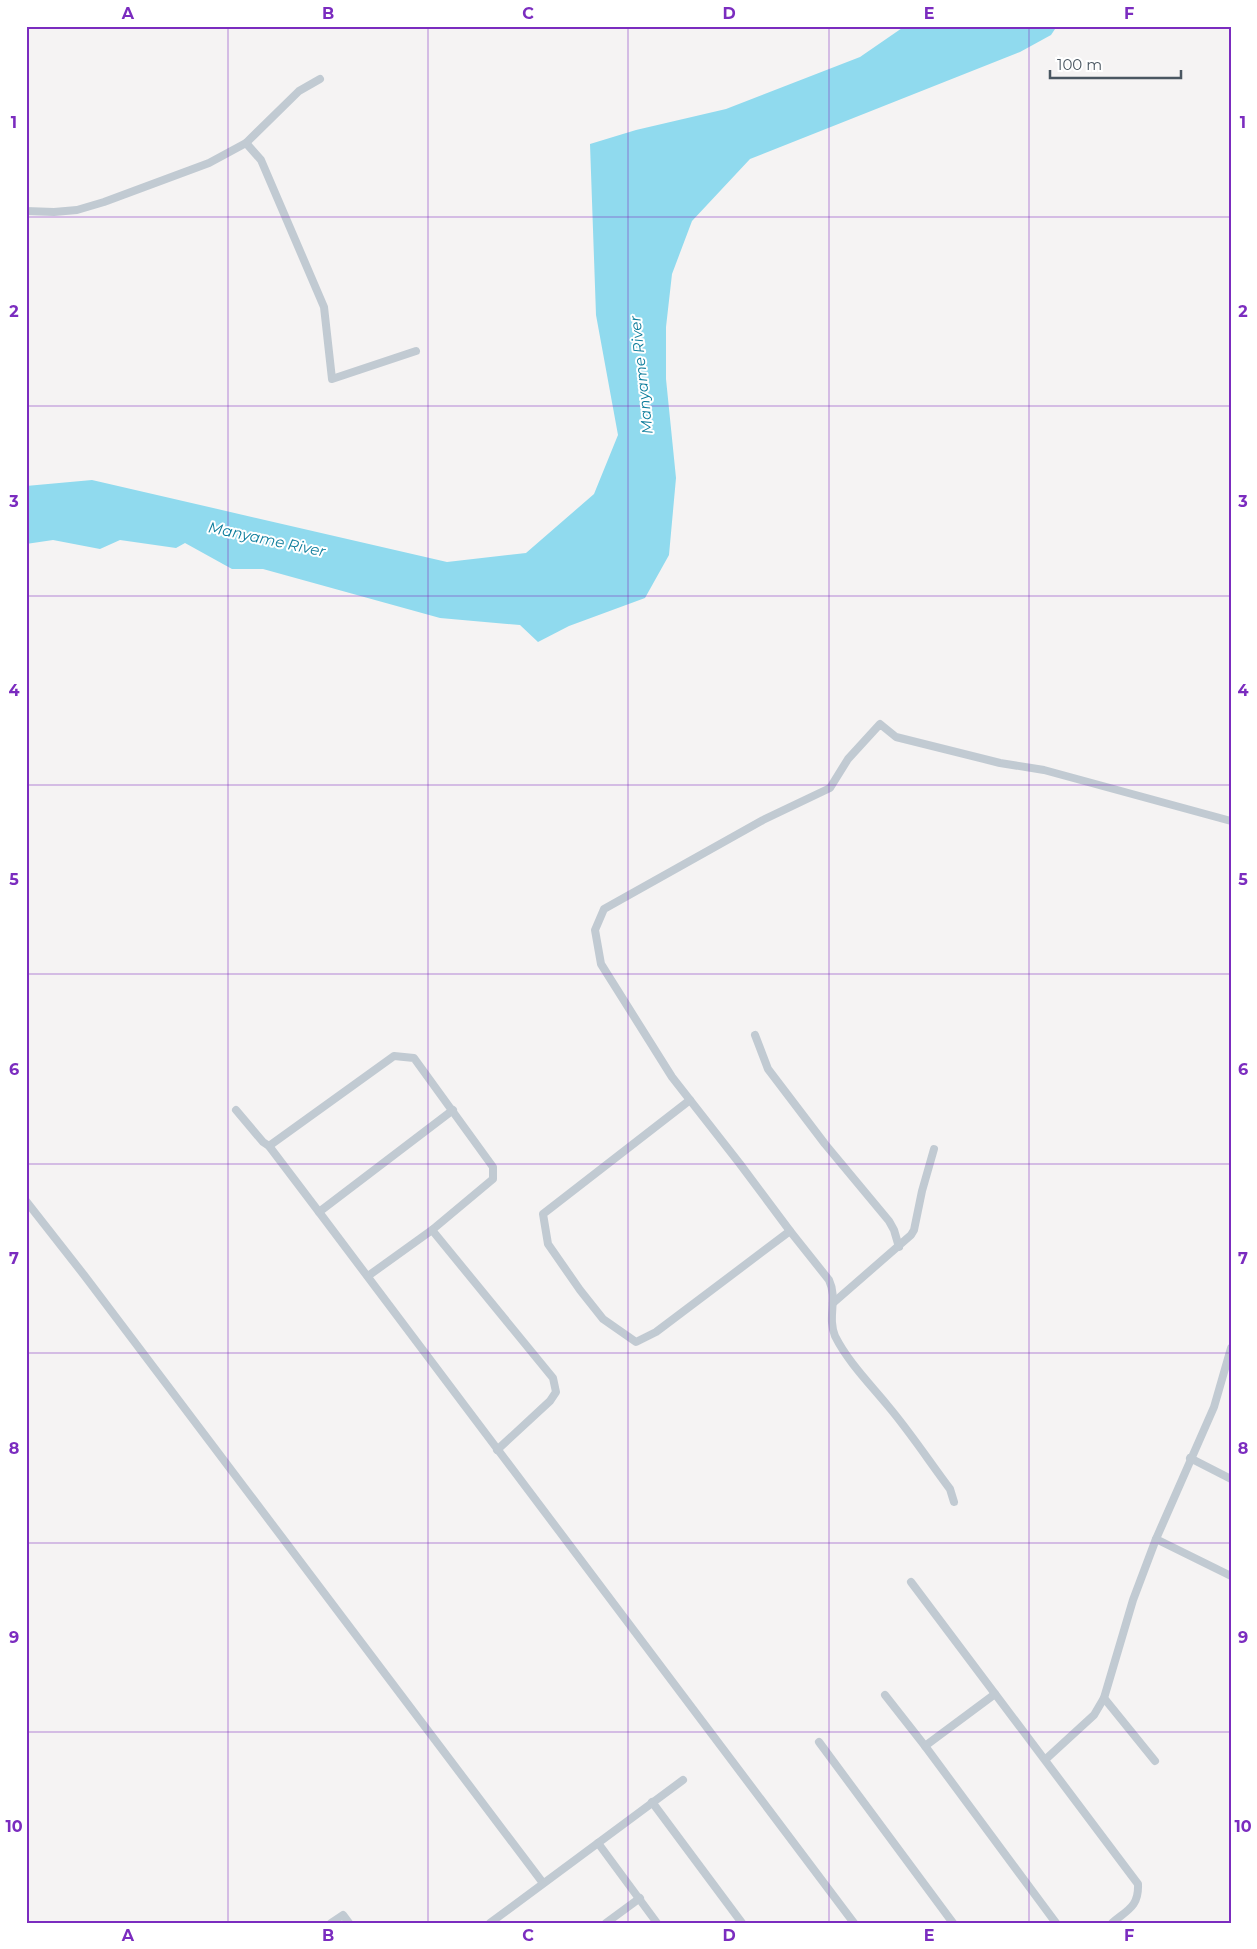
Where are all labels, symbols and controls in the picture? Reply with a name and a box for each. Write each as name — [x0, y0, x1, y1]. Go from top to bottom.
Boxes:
text: A — [121, 4, 135, 23]
text: B — [322, 4, 334, 23]
text: C — [522, 4, 534, 23]
text: D — [722, 4, 736, 23]
text: E — [924, 4, 934, 23]
text: F — [1124, 4, 1134, 23]
scale bar — [1050, 48, 1181, 80]
text: 100 m — [1057, 55, 1102, 74]
text: 1 — [11, 113, 17, 132]
text: 1 — [1240, 113, 1246, 132]
text: 2 — [9, 302, 19, 321]
text: 2 — [1238, 302, 1248, 321]
water label: Manyame River — [625, 314, 657, 435]
text: 3 — [8, 492, 19, 511]
text: 3 — [1237, 492, 1248, 511]
water label: Manyame River — [207, 517, 328, 561]
text: 4 — [8, 681, 20, 700]
text: 4 — [1237, 681, 1249, 700]
text: 5 — [9, 870, 19, 889]
text: 5 — [1238, 870, 1248, 889]
text: 6 — [9, 1060, 19, 1079]
text: 6 — [1238, 1060, 1248, 1079]
text: 7 — [9, 1249, 19, 1268]
text: 7 — [1238, 1249, 1248, 1268]
text: 8 — [9, 1439, 19, 1458]
text: 8 — [1238, 1439, 1248, 1458]
text: 9 — [9, 1628, 19, 1647]
text: 9 — [1238, 1628, 1248, 1647]
text: 10 — [5, 1817, 23, 1836]
text: 10 — [1234, 1817, 1252, 1836]
text: A — [121, 1926, 135, 1945]
text: B — [322, 1926, 334, 1945]
text: C — [522, 1926, 534, 1945]
text: D — [722, 1926, 736, 1945]
text: E — [924, 1926, 934, 1945]
text: F — [1124, 1926, 1134, 1945]

